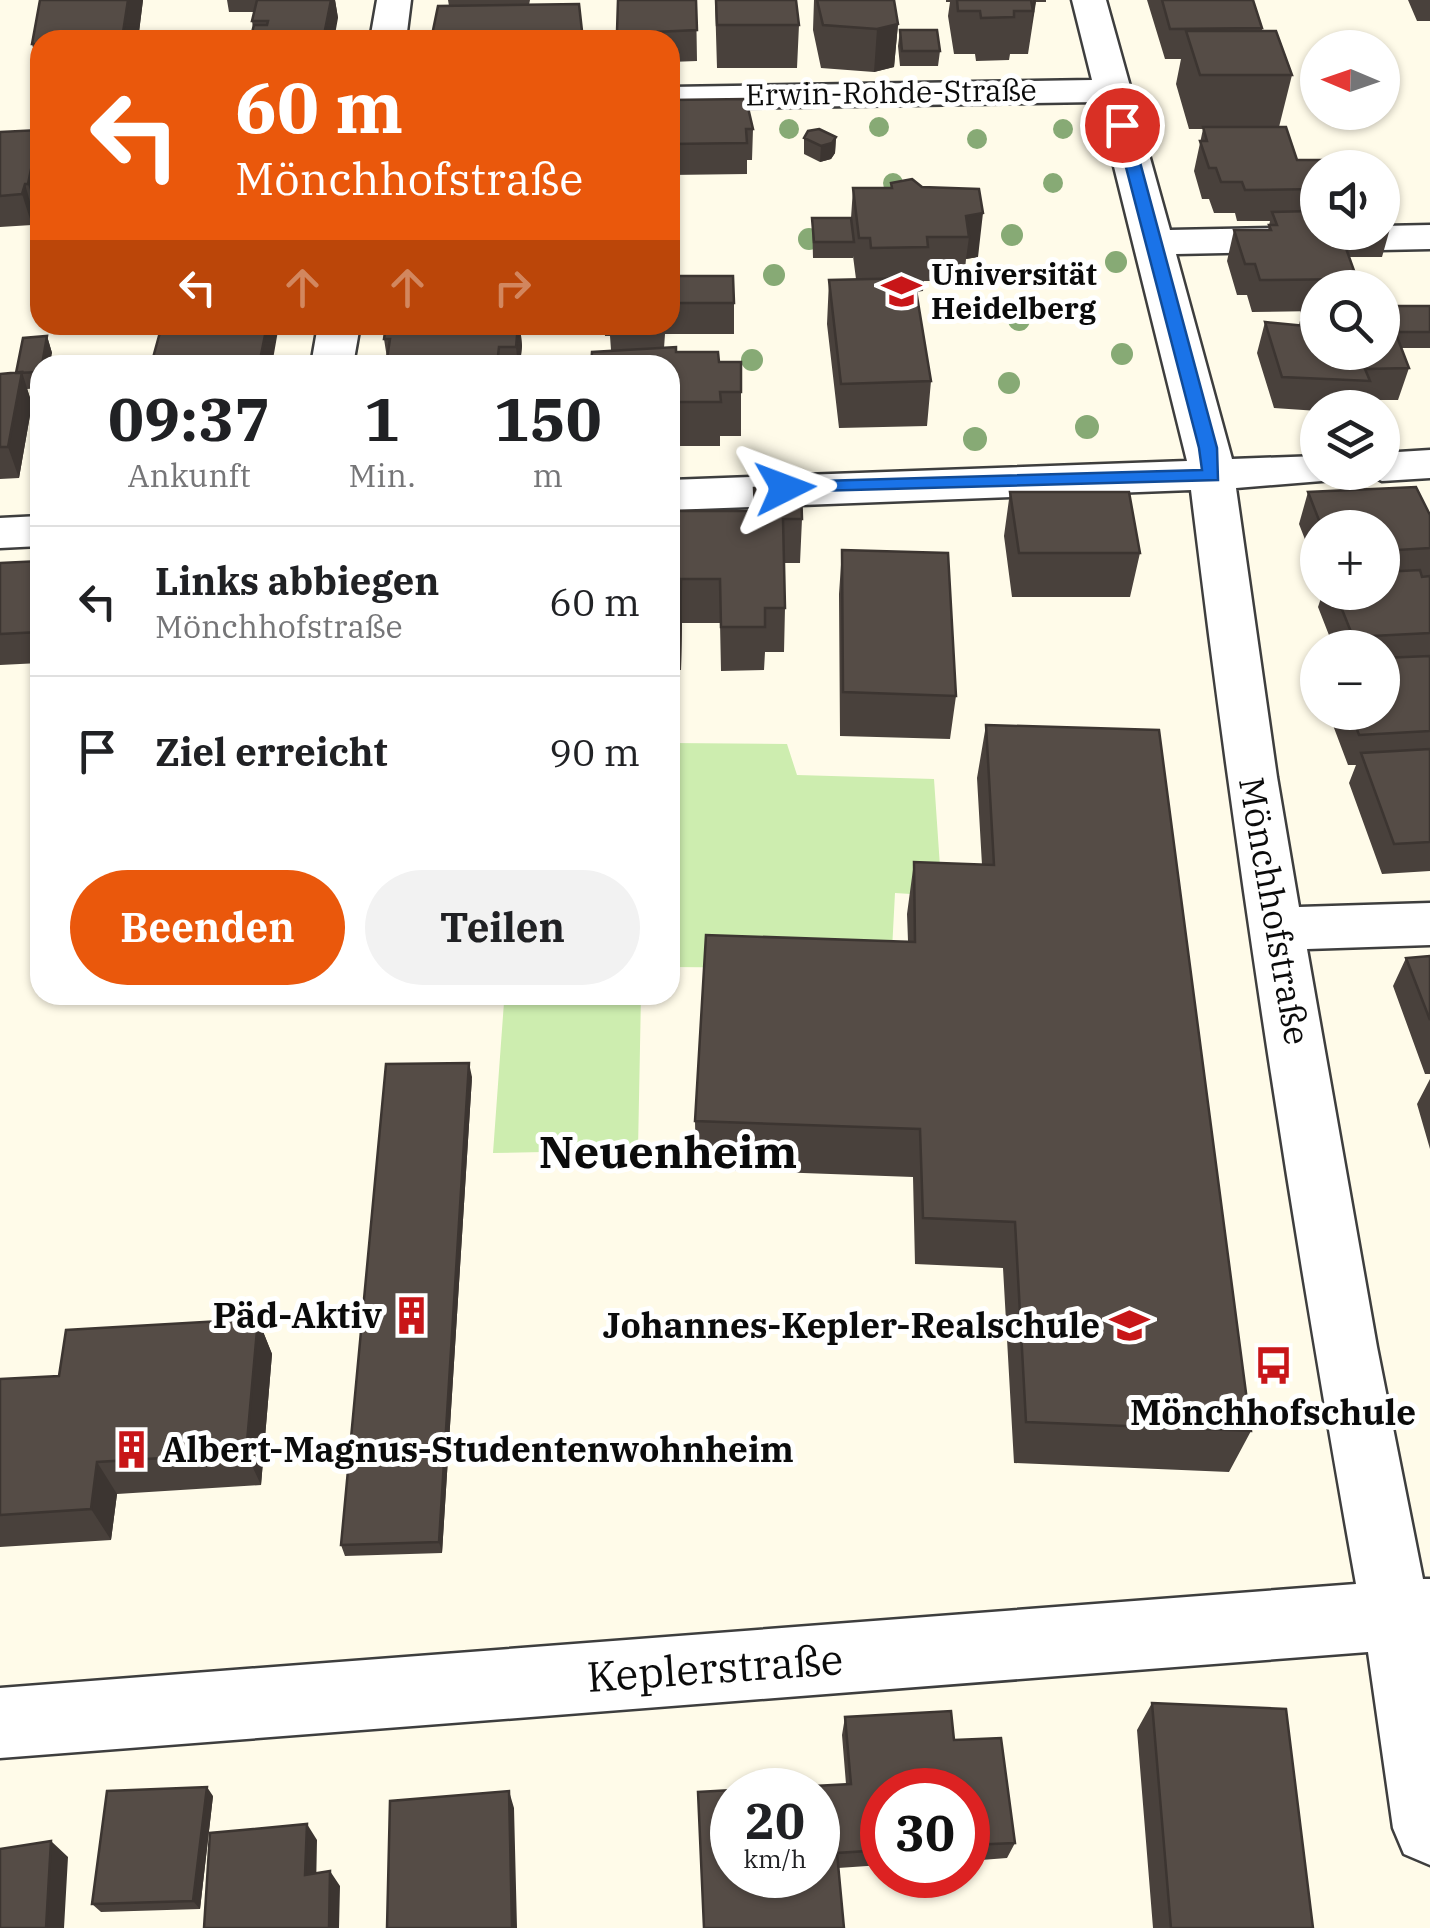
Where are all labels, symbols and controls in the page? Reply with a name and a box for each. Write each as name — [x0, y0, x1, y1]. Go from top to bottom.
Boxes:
north arrow — [1300, 30, 1400, 130]
map controls — [1300, 30, 1400, 730]
text: 60 m — [235, 61, 403, 152]
street label: Erwin-Rohde-Straße — [745, 69, 1037, 114]
icon: left — [70, 70, 200, 200]
pin — [1080, 83, 1165, 168]
icon: arrive — [1095, 98, 1150, 153]
text: Mönchhofstraße — [235, 149, 583, 207]
button: sound — [1300, 150, 1400, 250]
place label: Universität Heidelberg — [931, 254, 1097, 327]
icon: left — [170, 260, 225, 315]
icon: ahead — [275, 260, 330, 315]
icon: ahead — [380, 260, 435, 315]
icon: right — [485, 260, 540, 315]
button: search — [1300, 270, 1400, 370]
school or university icon: Universität Heidelberg — [880, 271, 922, 313]
text: 09:37 — [108, 379, 270, 458]
text: 1 — [364, 379, 400, 458]
text: 150 — [494, 379, 602, 458]
button: layers — [1300, 390, 1400, 490]
position arrow — [733, 436, 837, 540]
text: Ankunft — [128, 454, 251, 496]
text: Min. — [348, 454, 416, 496]
text: m — [533, 454, 563, 496]
button: + — [1300, 510, 1400, 610]
text: Links abbiegen — [155, 556, 439, 605]
icon: left — [70, 574, 125, 629]
text: 60 m — [549, 577, 640, 626]
text: Mönchhofstraße — [155, 605, 403, 647]
button: − — [1300, 630, 1400, 730]
icon: arrive — [70, 724, 125, 779]
text: Ziel erreicht — [155, 727, 388, 776]
text: 90 m — [549, 727, 640, 776]
street label: Mönchhofstraße — [1229, 773, 1321, 1048]
button: Beenden — [70, 870, 345, 985]
button: Teilen — [365, 870, 640, 985]
district label: Neuenheim — [539, 1122, 797, 1180]
place label: Päd-Aktiv — [213, 1292, 382, 1338]
building icon: Päd-Aktiv — [391, 1295, 433, 1337]
place label: Johannes-Kepler-Realschule — [603, 1302, 1100, 1348]
school or university icon: Johannes-Kepler-Realschule — [1109, 1305, 1151, 1347]
bus stop icon: Mönchhofschule — [1252, 1345, 1294, 1387]
place label: Mönchhofschule — [1130, 1389, 1416, 1435]
place label: Albert-Magnus-Studentenwohnheim — [162, 1426, 794, 1472]
building icon: Albert-Magnus-Studentenwohnheim — [111, 1429, 153, 1471]
street label: Keplerstraße — [585, 1631, 845, 1704]
speed limit sign: 30 — [860, 1768, 990, 1898]
text: 20 — [745, 1788, 805, 1853]
text: km/h — [743, 1842, 807, 1875]

